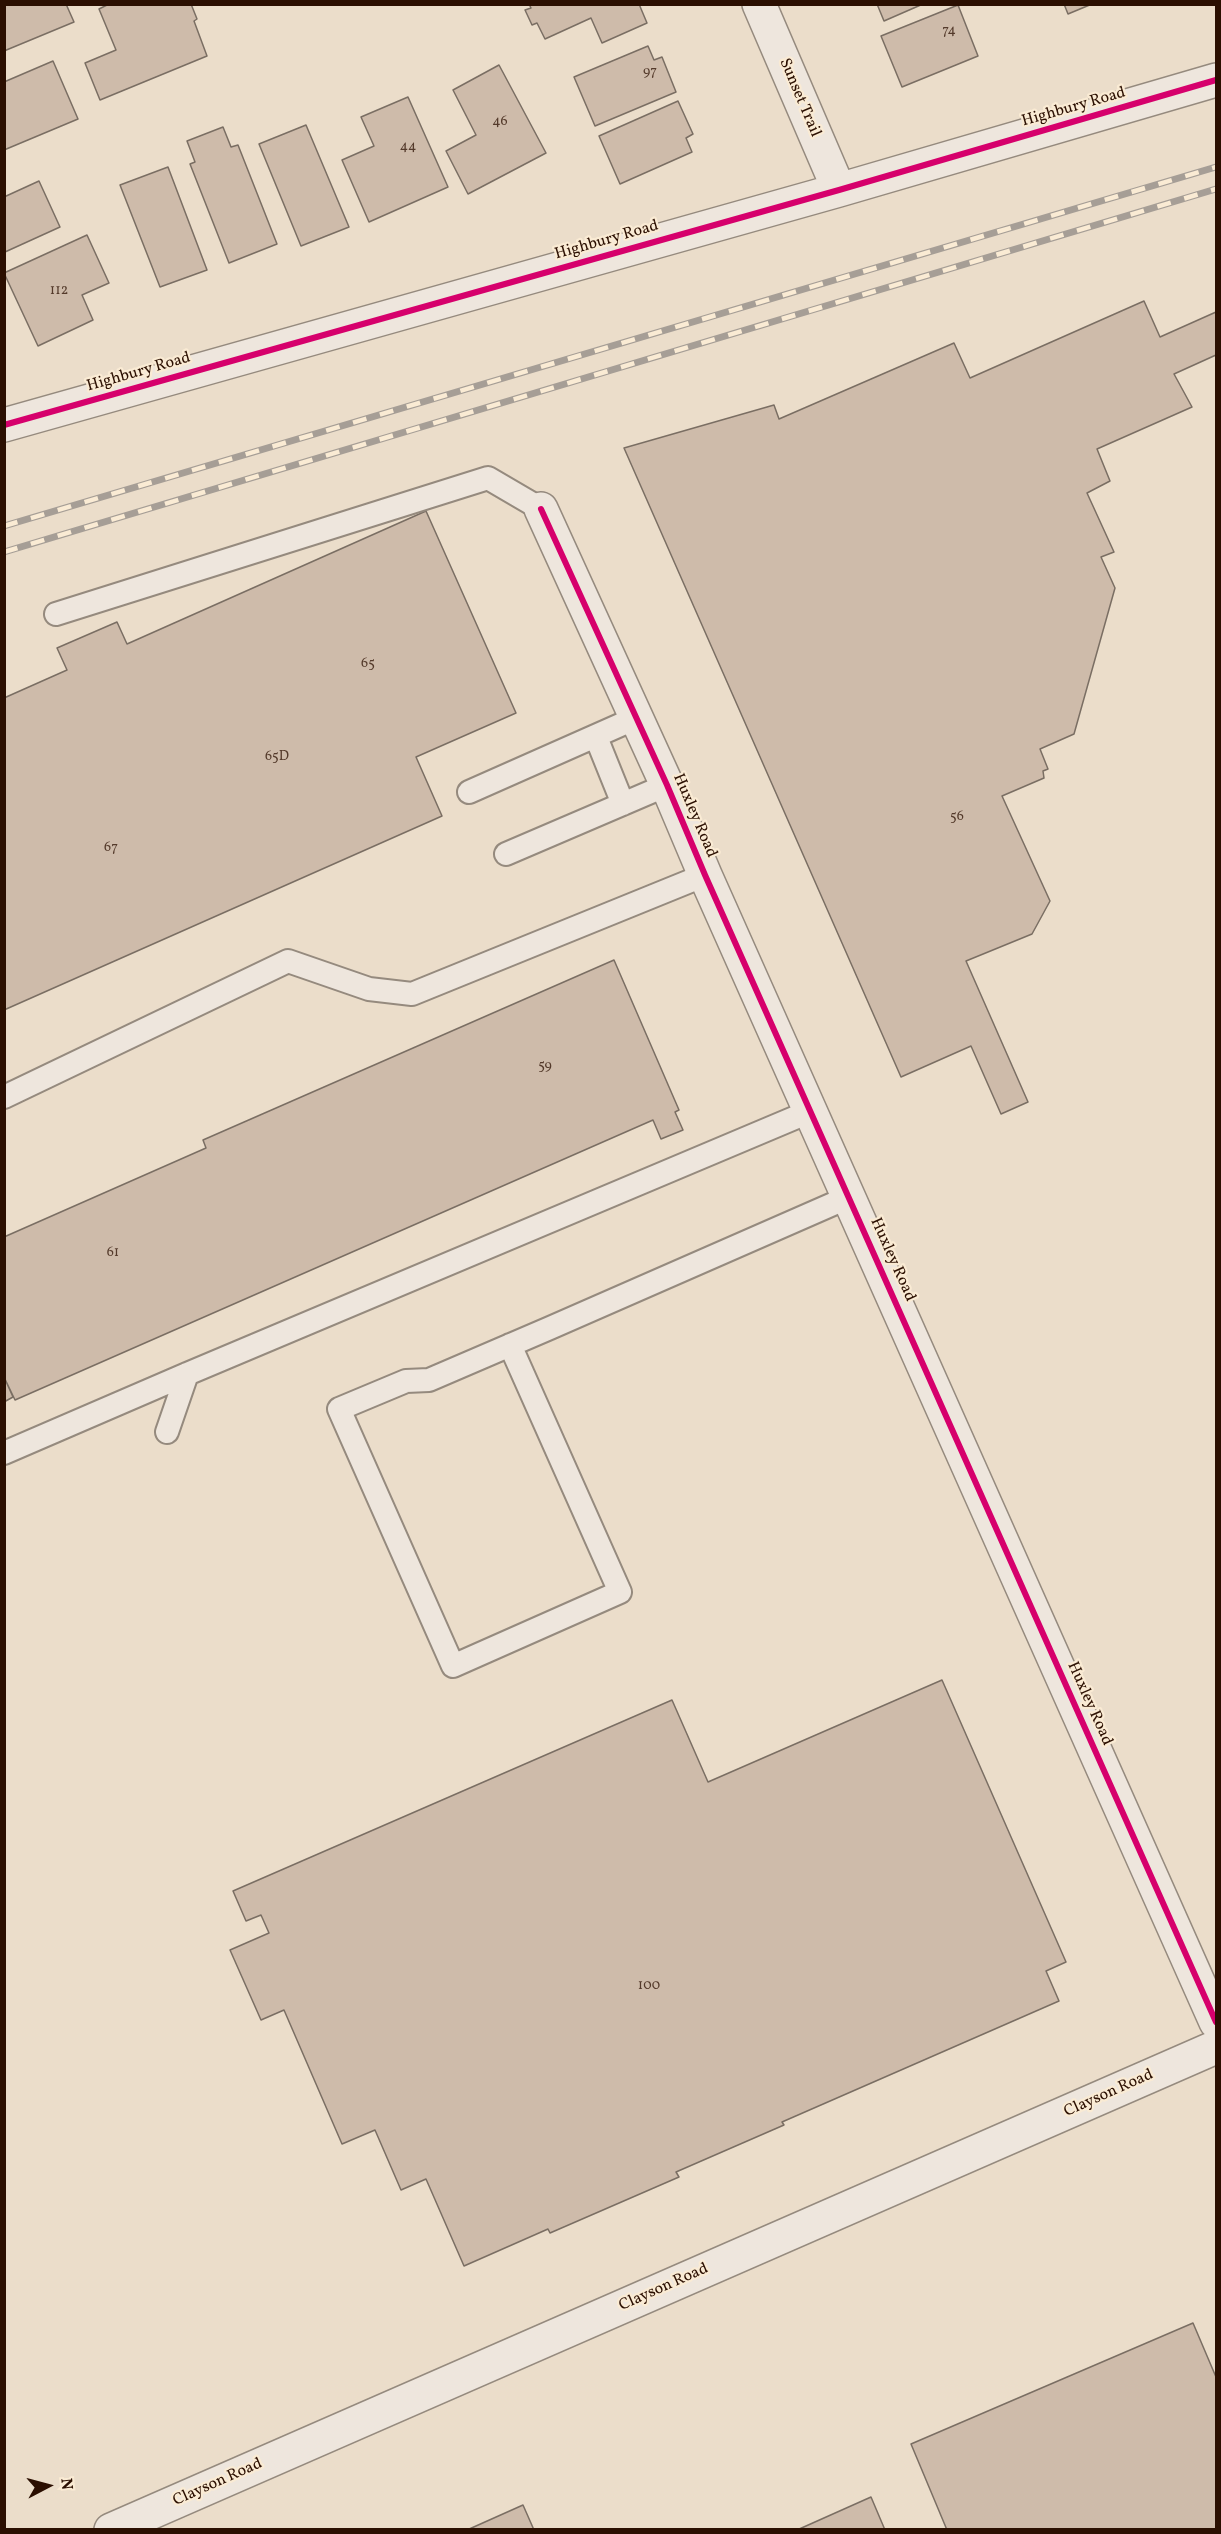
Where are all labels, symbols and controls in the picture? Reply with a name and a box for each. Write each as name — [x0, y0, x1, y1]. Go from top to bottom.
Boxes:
house number: 74 — [942, 23, 956, 39]
street label: Sunset Trail — [774, 56, 824, 140]
house number: 97 — [643, 64, 657, 80]
street label: Highbury Road — [1020, 84, 1128, 132]
house number: 46 — [492, 114, 508, 130]
house number: 44 — [400, 139, 416, 155]
street label: Highbury Road — [553, 217, 661, 265]
house number: 112 — [50, 283, 68, 299]
street label: Highbury Road — [85, 349, 193, 397]
house number: 65 — [361, 656, 375, 672]
house number: 65D — [265, 749, 289, 765]
street label: Huxley Road — [668, 771, 720, 861]
house number: 56 — [950, 809, 964, 825]
house number: 67 — [104, 840, 118, 856]
house number: 59 — [538, 1058, 552, 1074]
street label: Huxley Road — [865, 1215, 919, 1305]
house number: 61 — [107, 1245, 119, 1261]
street label: Huxley Road — [1062, 1659, 1116, 1749]
house number: 100 — [638, 1978, 660, 1994]
street label: Clayson Road — [1061, 2066, 1157, 2122]
street label: Clayson Road — [616, 2260, 712, 2316]
street label: Clayson Road — [170, 2455, 266, 2511]
north arrow — [18, 2456, 78, 2516]
text: N — [54, 2477, 77, 2491]

